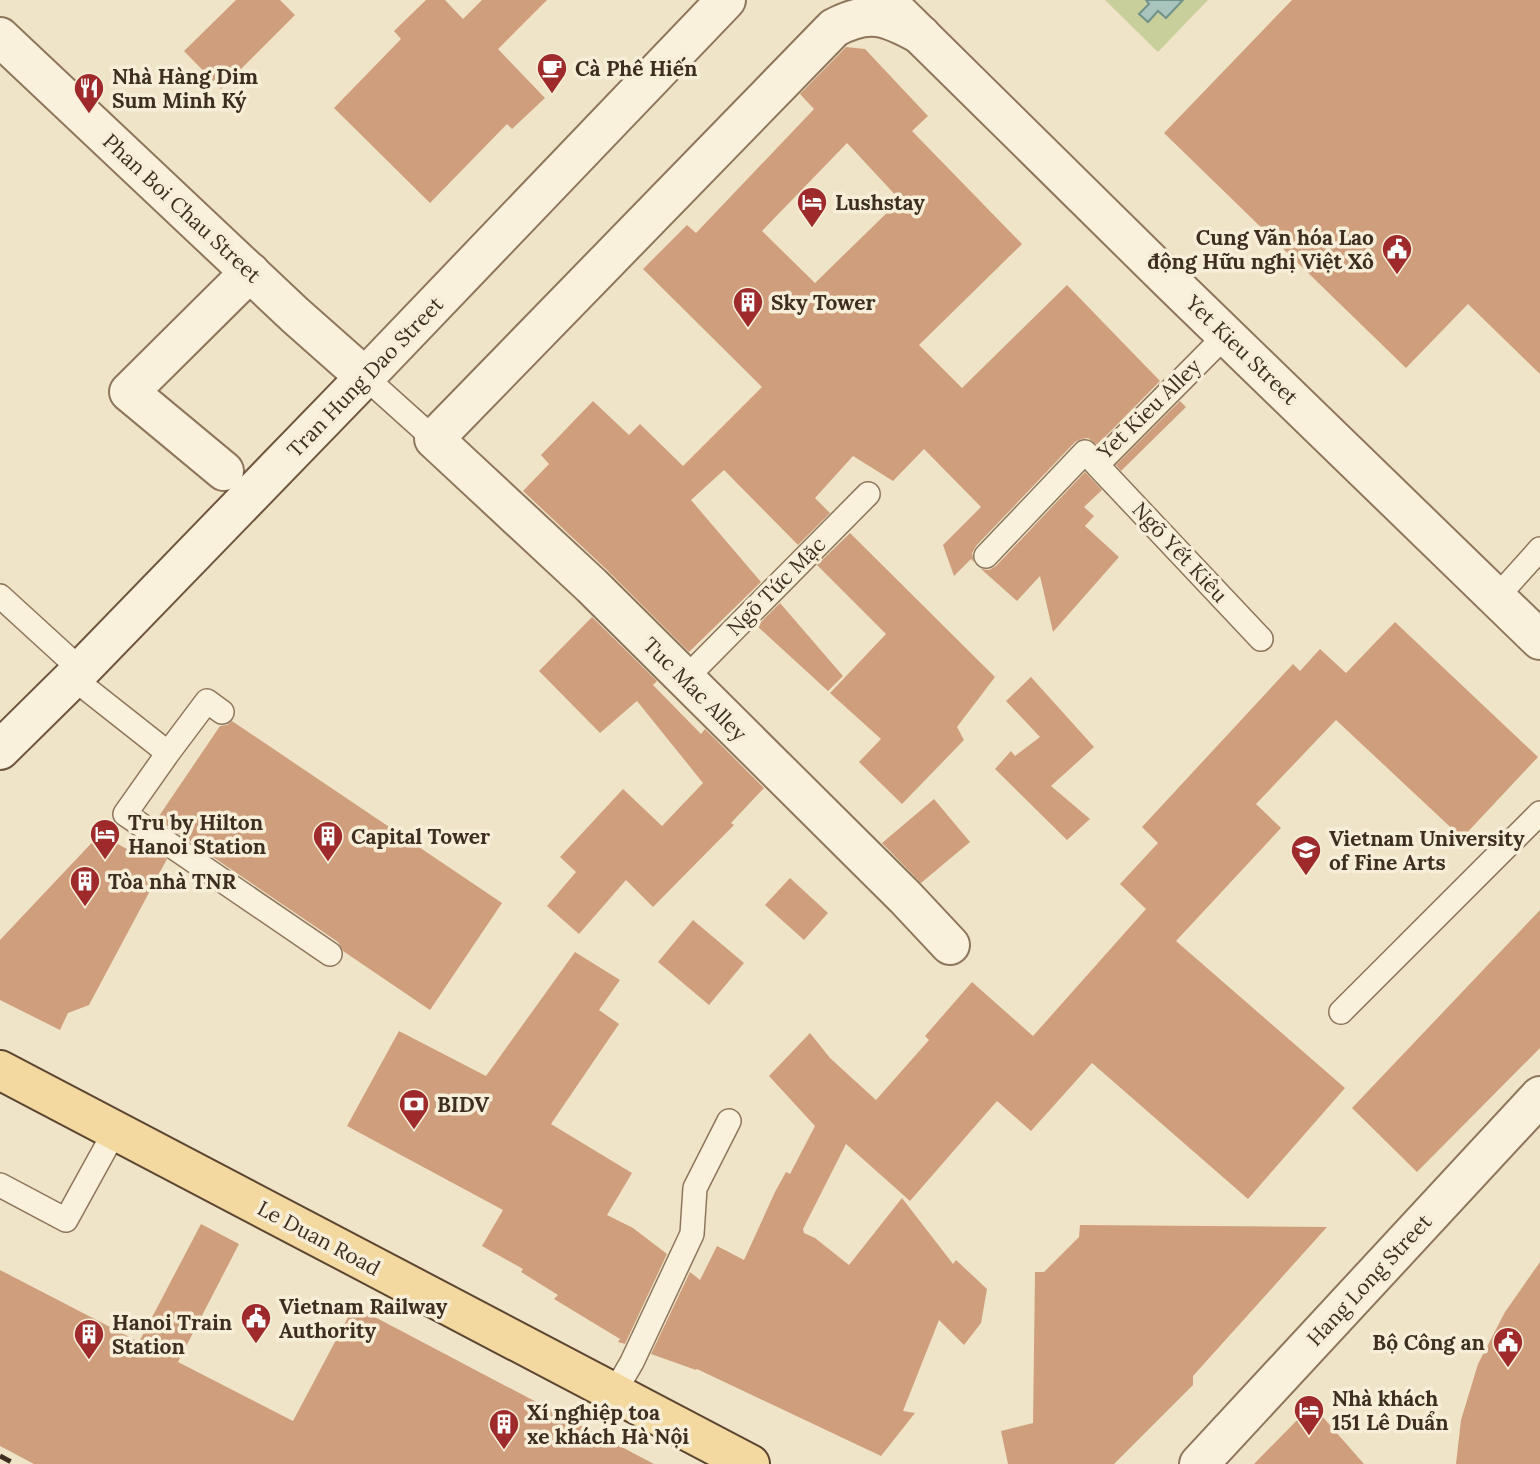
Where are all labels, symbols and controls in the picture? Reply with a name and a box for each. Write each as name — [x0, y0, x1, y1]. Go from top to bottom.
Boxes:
cafe icon: Cà Phê Hiến — [535, 51, 569, 95]
place label: Cà Phê Hiến — [575, 55, 697, 82]
place label: Nhà Hàng Dim Sum Minh Ký — [112, 63, 258, 114]
restaurant icon: Nhà Hàng Dim Sum Minh Ký — [72, 71, 106, 115]
street label: Phan Boi Chau Street — [97, 128, 267, 289]
hotel icon: Lushstay — [795, 185, 829, 229]
place label: Lushstay — [835, 189, 925, 216]
place label: Cung Văn hóa Lao động Hữu nghị Việt Xô — [1147, 224, 1374, 275]
public building icon: Cung Văn hóa Lao động Hữu nghị Việt Xô — [1380, 232, 1414, 276]
building icon: Sky Tower — [731, 285, 765, 329]
place label: Sky Tower — [771, 289, 876, 316]
street label: Yet Kieu Street — [1179, 289, 1305, 411]
street label: Tran Hung Dao Street — [281, 290, 449, 463]
street label: Yet Kieu Alley — [1091, 353, 1207, 466]
street label: Ngõ Yết Kiêu — [1127, 496, 1233, 608]
street label: Ngõ Tức Mặc — [721, 531, 831, 641]
street label: Tuc Mac Alley — [637, 631, 753, 747]
place label: Tru by Hilton Hanoi Station — [128, 809, 266, 860]
hotel icon: Tru by Hilton Hanoi Station — [88, 817, 122, 861]
building icon: Capital Tower — [311, 819, 345, 863]
place label: Capital Tower — [351, 823, 490, 850]
place label: Vietnam University of Fine Arts — [1329, 825, 1525, 876]
school or university icon: Vietnam University of Fine Arts — [1289, 833, 1323, 877]
building icon: Tòa nhà TNR — [68, 864, 102, 908]
place label: Tòa nhà TNR — [108, 868, 237, 895]
bank icon: BIDV — [397, 1087, 431, 1131]
place label: BIDV — [437, 1091, 489, 1118]
street label: Le Duan Road — [253, 1194, 385, 1282]
street label: Hang Long Street — [1301, 1208, 1438, 1352]
place label: Vietnam Railway Authority — [279, 1293, 448, 1344]
public building icon: Vietnam Railway Authority — [239, 1301, 273, 1345]
place label: Hanoi Train Station — [112, 1309, 232, 1360]
building icon: Hanoi Train Station — [72, 1317, 106, 1361]
public building icon: Bộ Công an — [1491, 1325, 1525, 1369]
place label: Bộ Công an — [1372, 1329, 1485, 1356]
place label: Nhà khách 151 Lê Duẩn — [1332, 1385, 1449, 1436]
hotel icon: Nhà khách 151 Lê Duẩn — [1292, 1393, 1326, 1437]
place label: Xí nghiệp toa xe khách Hà Nội — [527, 1399, 689, 1450]
building icon: Xí nghiệp toa xe khách Hà Nội — [487, 1407, 521, 1451]

